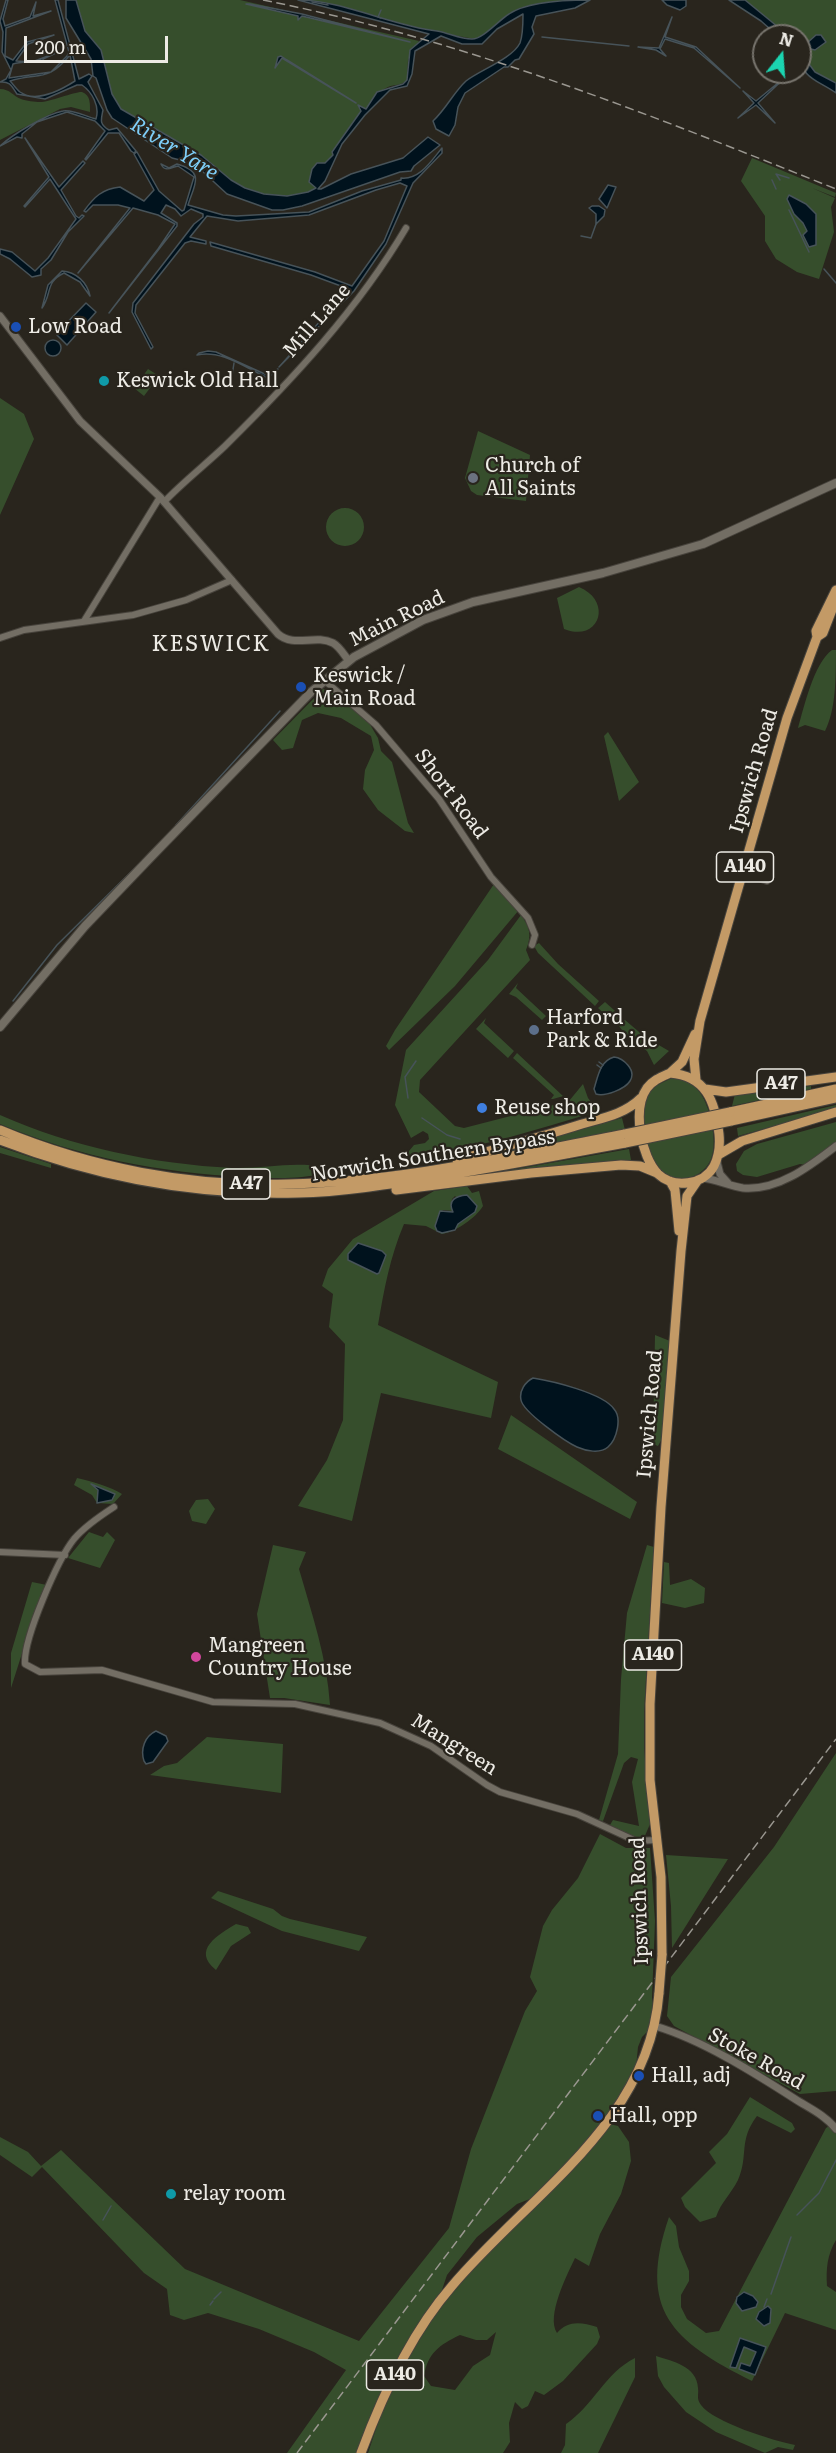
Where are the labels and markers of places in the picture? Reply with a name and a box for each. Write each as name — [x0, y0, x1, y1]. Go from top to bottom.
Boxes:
place label: Low Road — [28, 315, 122, 339]
marker: Low Road — [9, 320, 23, 334]
place label: Keswick Old Hall — [116, 369, 278, 393]
marker: Keswick Old Hall — [97, 374, 111, 388]
place label: Church of All Saints — [485, 454, 580, 501]
marker: Church of All Saints — [466, 471, 480, 485]
place label: Keswick / Main Road — [313, 664, 416, 711]
marker: Keswick / Main Road — [294, 680, 308, 694]
place label: Harford Park & Ride — [546, 1006, 658, 1053]
marker: Harford Park & Ride — [527, 1023, 541, 1037]
place label: Reuse shop — [494, 1096, 600, 1120]
marker: Reuse shop — [475, 1101, 489, 1115]
place label: Mangreen Country House — [208, 1634, 352, 1681]
marker: Mangreen Country House — [189, 1650, 203, 1664]
place label: Hall, adj — [651, 2064, 731, 2088]
marker: Hall, adj — [632, 2069, 646, 2083]
place label: Hall, opp — [610, 2104, 698, 2128]
marker: Hall, opp — [591, 2109, 605, 2123]
place label: relay room — [183, 2182, 286, 2206]
marker: relay room — [164, 2187, 178, 2201]

